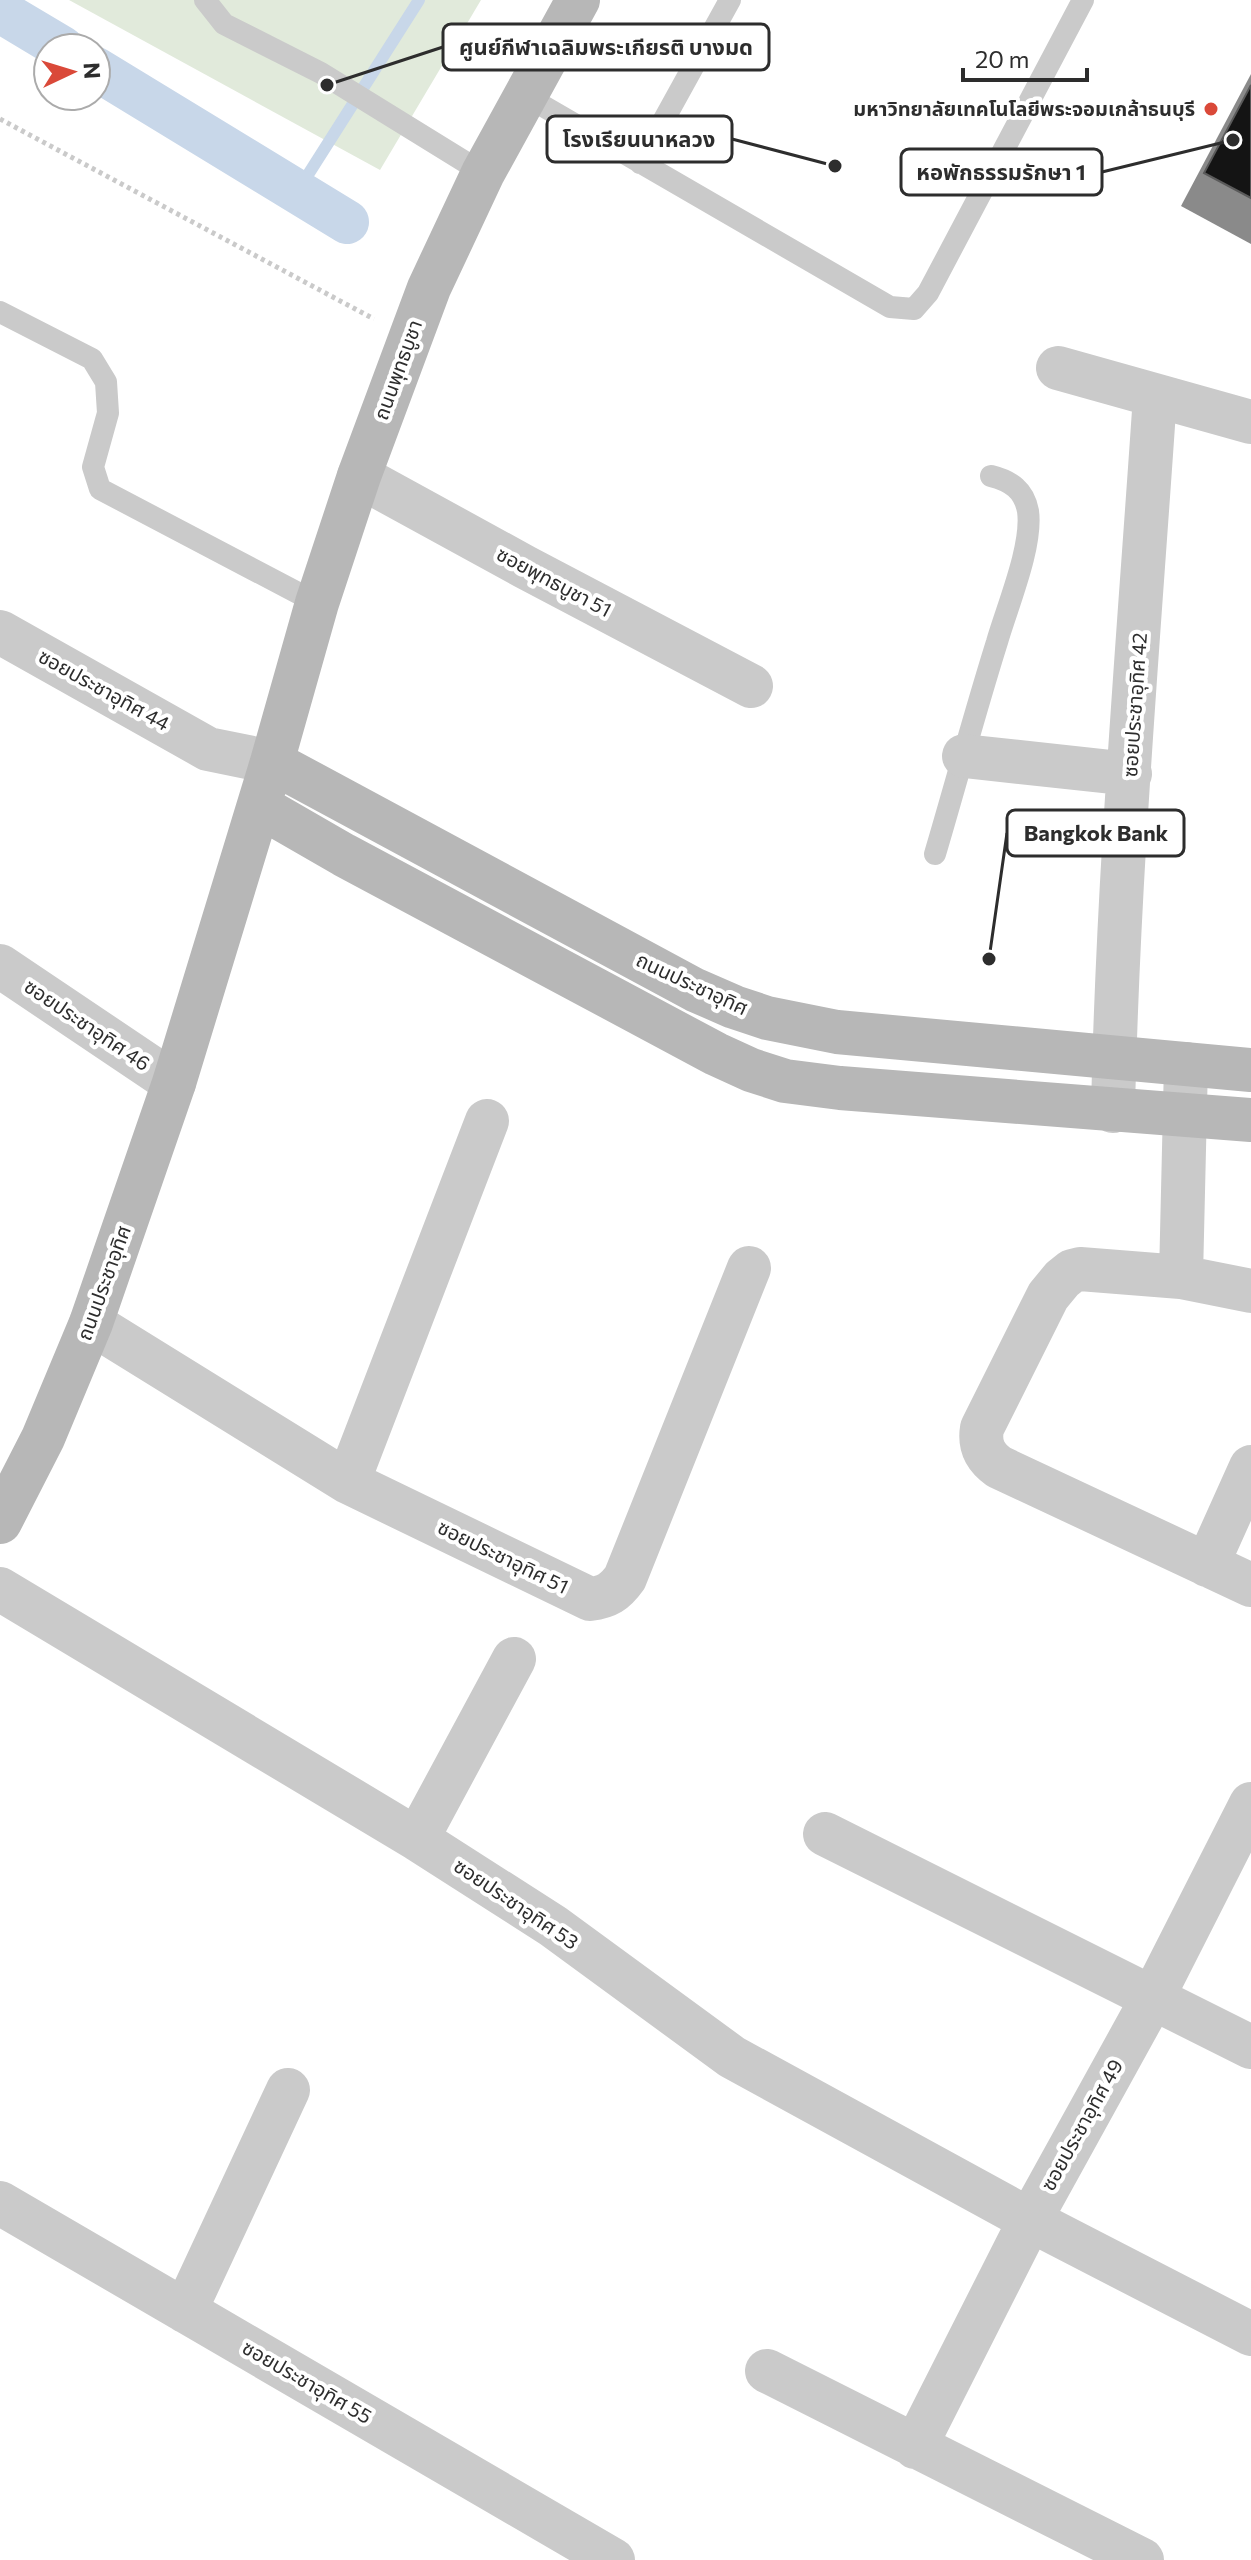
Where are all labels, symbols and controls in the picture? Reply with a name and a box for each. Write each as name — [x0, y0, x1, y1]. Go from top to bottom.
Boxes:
callout: ศูนย์กีฬาเฉลิมพระเกียรติ บางมด — [443, 24, 769, 70]
north arrow — [32, 32, 112, 112]
scale bar — [963, 32, 1087, 82]
text: ศูนย์กีฬาเฉลิมพระเกียรติ บางมด — [459, 33, 753, 61]
text: 20 m — [975, 44, 1029, 73]
text: N — [78, 61, 106, 80]
place label: มหาวิทยาลัยเทคโนโลยีพระจอมเกล้าธนบุรี — [853, 96, 1195, 121]
marker: มหาวิทยาลัยเทคโนโลยีพระจอมเกล้าธนบุรี — [1202, 100, 1220, 118]
callout: โรงเรียนนาหลวง — [547, 116, 732, 162]
text: โรงเรียนนาหลวง — [563, 125, 715, 152]
callout: หอพักธรรมรักษา 1 — [901, 149, 1102, 195]
text: หอพักธรรมรักษา 1 — [916, 158, 1086, 185]
street label: ถนนพุทธบูชา — [368, 316, 428, 424]
street label: ซอยพุทธบูชา 51 — [492, 541, 616, 623]
street label: ซอยประชาอุทิศ 42 — [1117, 632, 1152, 778]
street label: ซอยประชาอุทิศ 44 — [34, 643, 174, 736]
callout: Bangkok Bank — [1007, 810, 1184, 856]
text: Bangkok Bank — [1024, 819, 1169, 846]
street label: ถนนประชาอุทิศ — [632, 947, 752, 1020]
street label: ซอยประชาอุทิศ 46 — [20, 973, 155, 1076]
street label: ถนนประชาอุทิศ — [71, 1222, 136, 1344]
street label: ซอยประชาอุทิศ 51 — [434, 1514, 573, 1599]
street label: ซอยประชาอุทิศ 53 — [449, 1853, 583, 1955]
street label: ซอยประชาอุทิศ 49 — [1035, 2055, 1128, 2195]
street label: ซอยประชาอุทิศ 55 — [238, 2334, 376, 2429]

